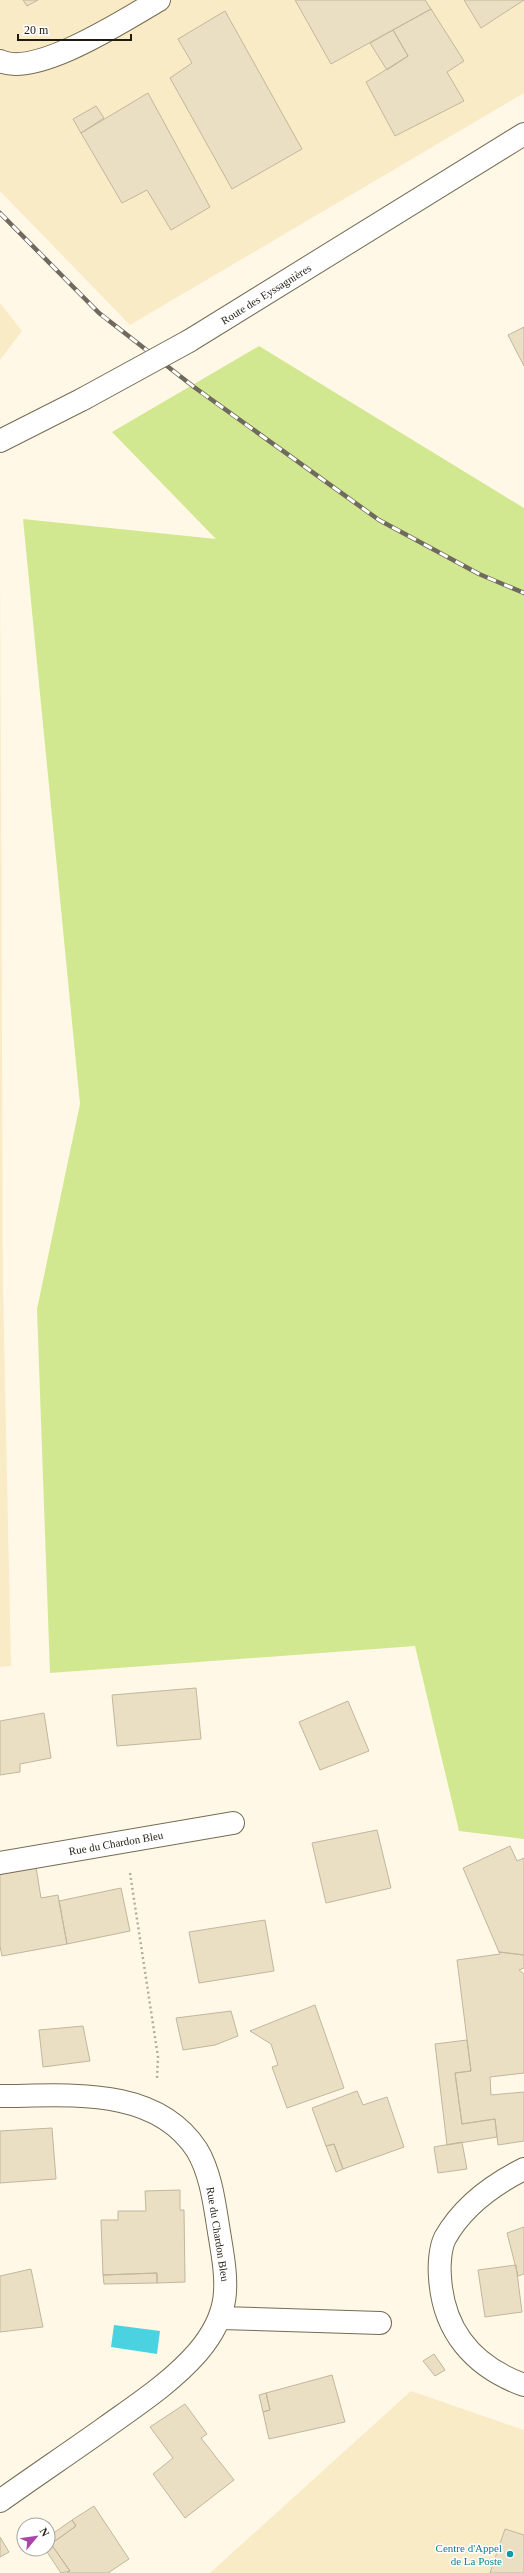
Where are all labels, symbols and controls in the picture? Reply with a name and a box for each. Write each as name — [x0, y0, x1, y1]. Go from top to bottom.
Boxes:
scale bar — [18, 16, 131, 42]
text: 20 m — [24, 23, 49, 37]
street label: Route des Eyssagnières — [219, 261, 313, 327]
street label: Rue du Chardon Bleu — [68, 1829, 165, 1857]
street label: Rue du Chardon Bleu — [205, 2186, 231, 2283]
north arrow — [16, 2517, 56, 2557]
text: N — [38, 2526, 52, 2539]
place label: Centre d'Appel de La Poste — [436, 2542, 502, 2567]
marker: Centre d'Appel de La Poste — [505, 2549, 515, 2559]

